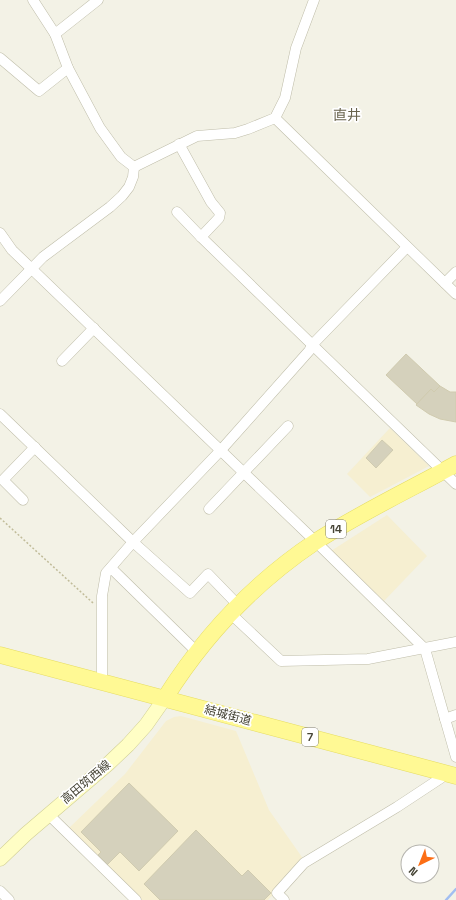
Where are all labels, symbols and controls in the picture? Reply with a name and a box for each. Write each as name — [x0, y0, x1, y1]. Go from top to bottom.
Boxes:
district label: 直井 — [333, 106, 361, 124]
road number: 14 — [326, 520, 346, 538]
street label: 結城街道 — [203, 701, 253, 729]
road number: 7 — [302, 728, 318, 746]
street label: 高田筑西線 — [58, 757, 114, 807]
north arrow — [400, 844, 440, 884]
text: N — [406, 864, 421, 879]

